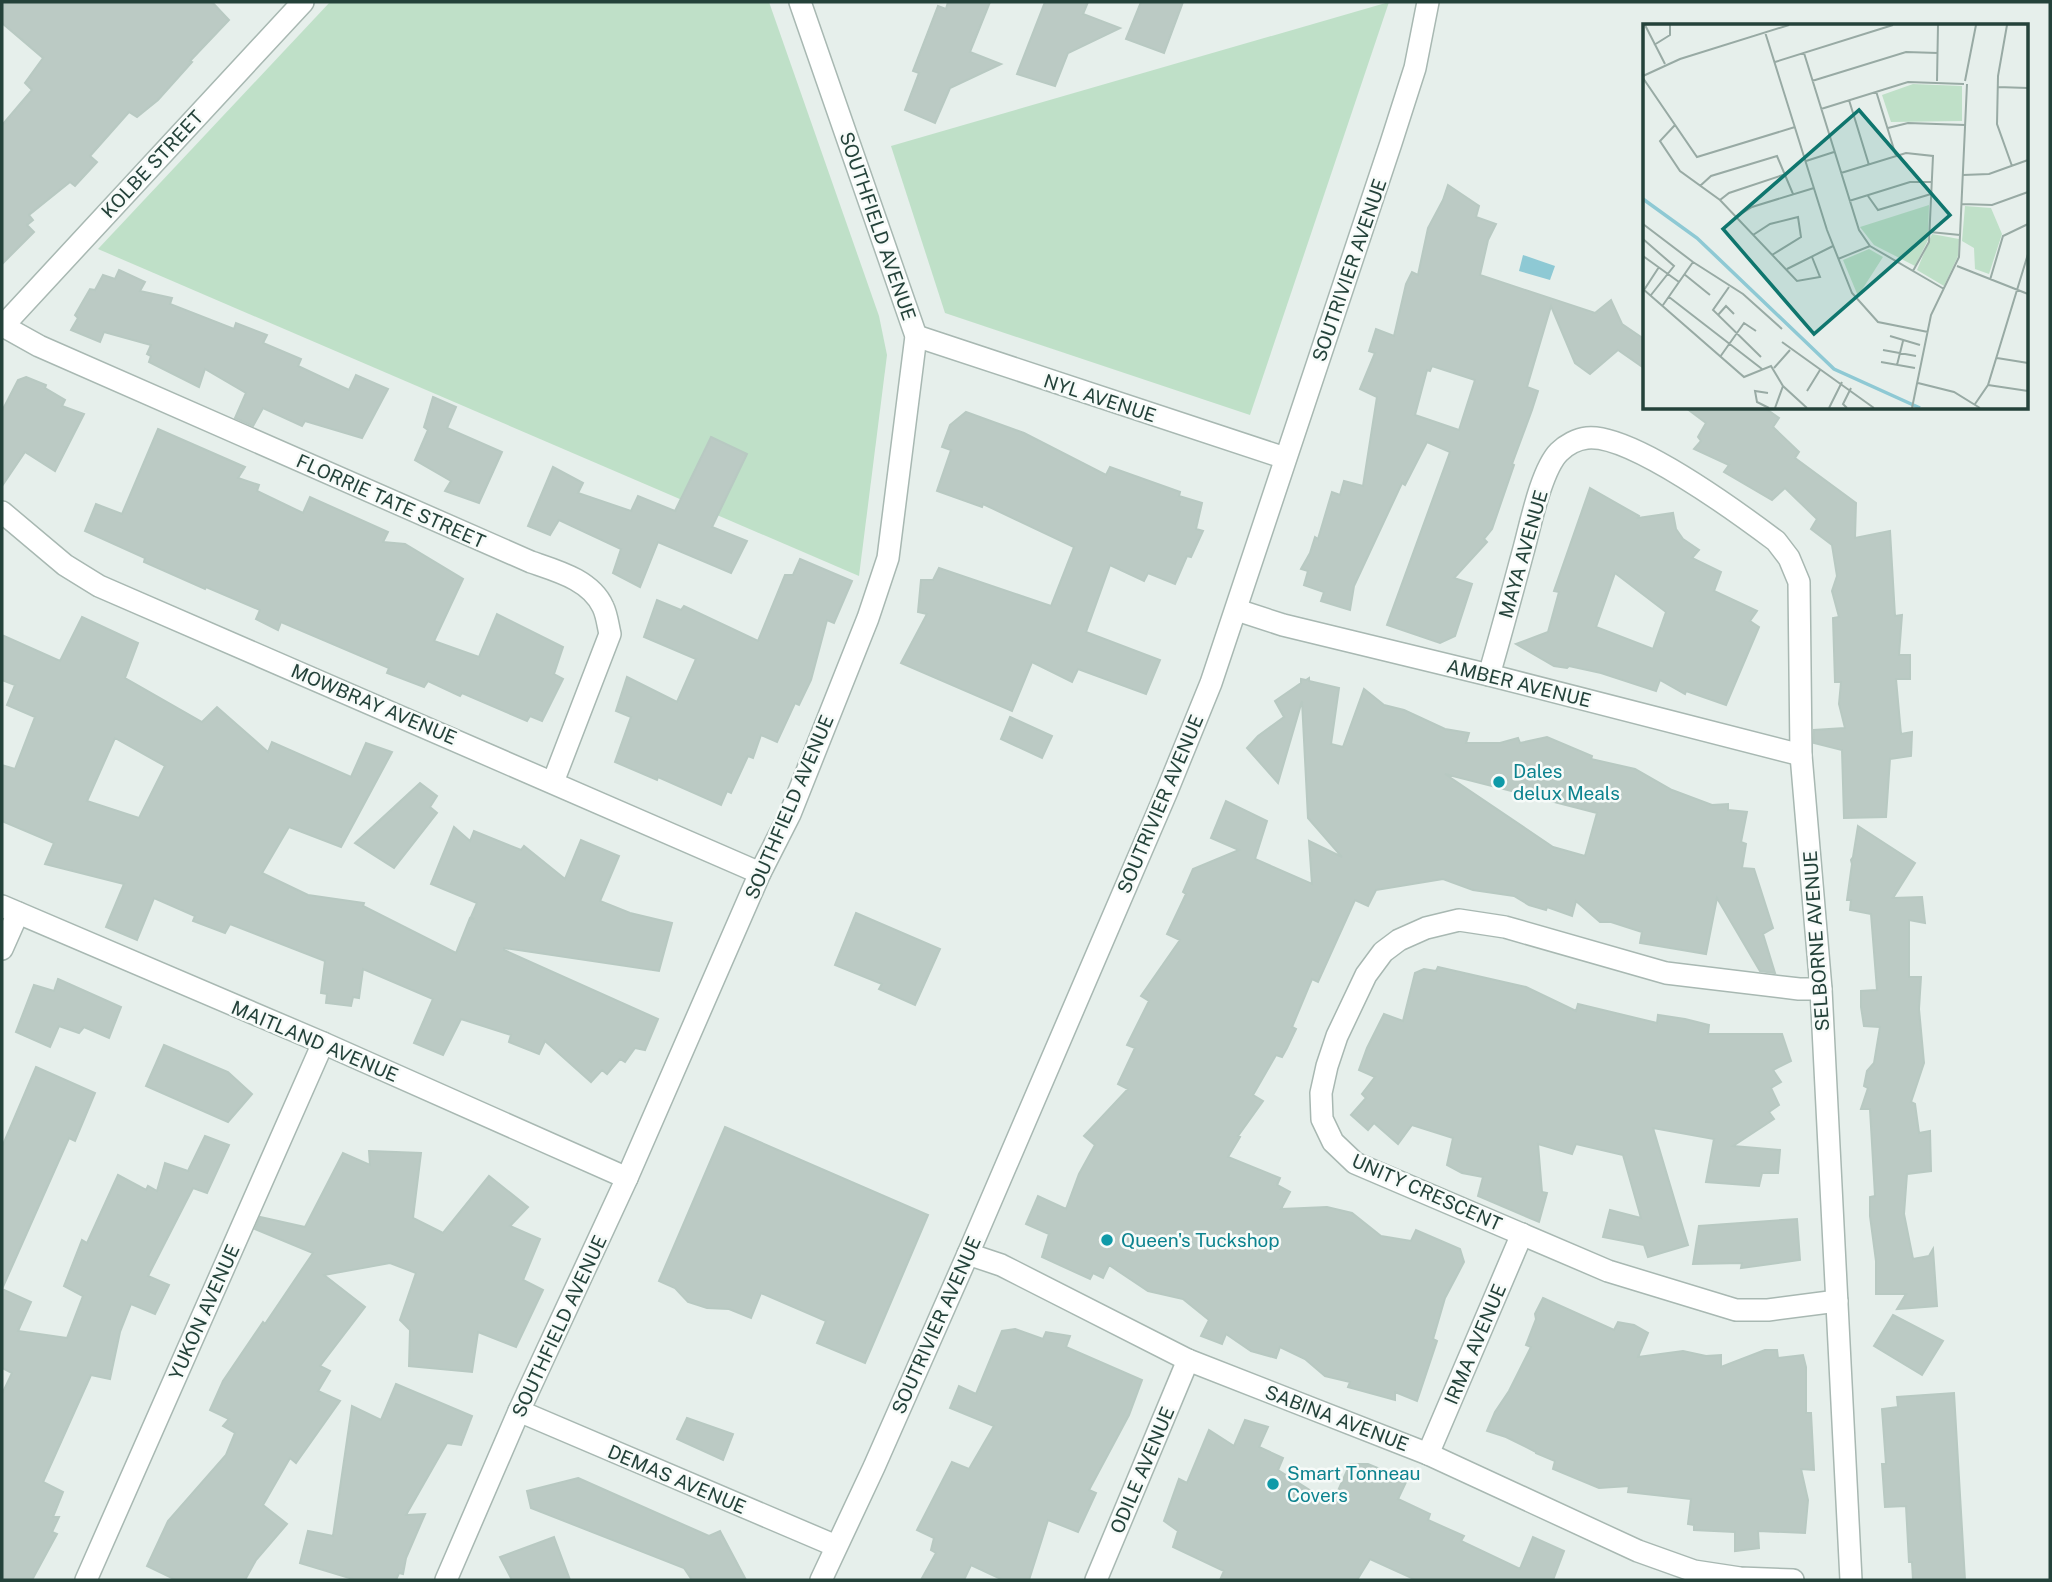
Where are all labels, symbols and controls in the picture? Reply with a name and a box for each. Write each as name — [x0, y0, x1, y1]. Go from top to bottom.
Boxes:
inset map — [1643, 24, 2028, 410]
street label: KOLBE STREET — [97, 106, 207, 222]
street label: SOUTHFIELD AVENUE — [835, 129, 921, 323]
street label: SOUTRIVIER AVENUE — [1307, 176, 1391, 364]
street label: NYL AVENUE — [1041, 369, 1159, 427]
street label: FLORRIE TATE STREET — [293, 449, 489, 553]
street label: MAYA AVENUE — [1494, 487, 1552, 621]
street label: AMBER AVENUE — [1445, 654, 1593, 712]
street label: MOWBRAY AVENUE — [288, 659, 460, 749]
street label: SOUTRIVIER AVENUE — [1112, 711, 1208, 897]
street label: SOUTHFIELD AVENUE — [740, 712, 838, 902]
place label: Dales delux Meals — [1513, 760, 1620, 804]
marker: Dales delux Meals — [1491, 774, 1507, 790]
street label: SELBORNE AVENUE — [1799, 850, 1833, 1032]
street label: MAITLAND AVENUE — [228, 996, 402, 1086]
street label: UNITY CRESCENT — [1349, 1149, 1505, 1235]
place label: Queen's Tuckshop — [1121, 1229, 1280, 1251]
street label: SOUTHFIELD AVENUE — [507, 1232, 611, 1420]
marker: Queen's Tuckshop — [1099, 1232, 1115, 1248]
street label: SOUTRIVIER AVENUE — [887, 1233, 985, 1417]
street label: YUKON AVENUE — [164, 1241, 244, 1383]
street label: IRMA AVENUE — [1440, 1281, 1510, 1407]
street label: SABINA AVENUE — [1262, 1381, 1412, 1455]
street label: ODILE AVENUE — [1105, 1403, 1179, 1537]
street label: DEMAS AVENUE — [605, 1440, 749, 1518]
place label: Smart Tonneau Covers — [1287, 1462, 1421, 1506]
marker: Smart Tonneau Covers — [1265, 1476, 1281, 1492]

